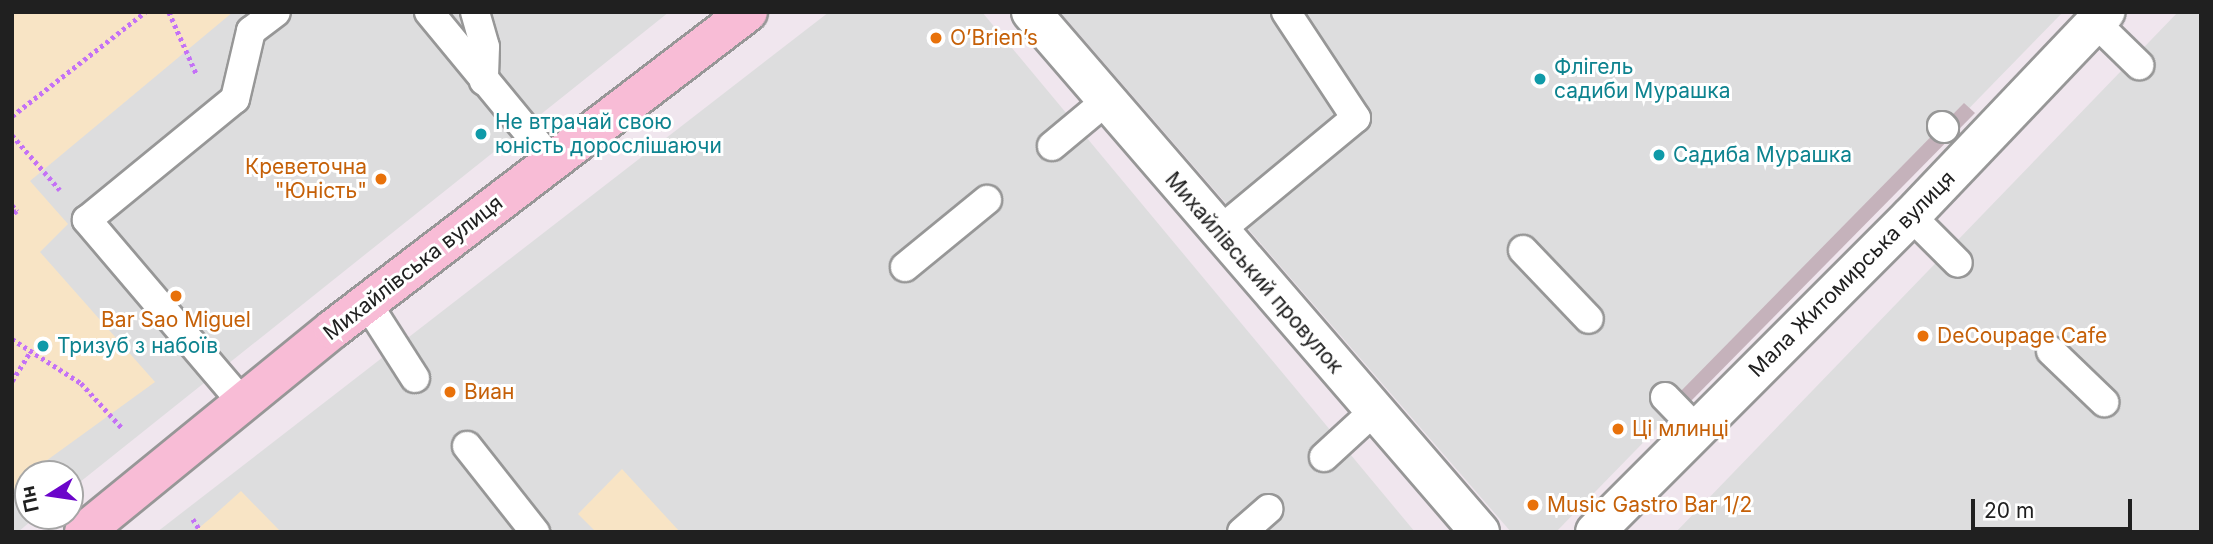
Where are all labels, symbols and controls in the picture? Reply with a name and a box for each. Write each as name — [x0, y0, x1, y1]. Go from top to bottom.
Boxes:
place label: O’Brien’s — [950, 25, 1038, 51]
marker: O’Brien’s — [928, 30, 944, 46]
place label: Флігель садиби Мурашка — [1554, 54, 1731, 104]
marker: Флігель садиби Мурашка — [1532, 71, 1548, 87]
place label: Не втрачай свою юність дорослішаючи — [495, 109, 722, 159]
marker: Не втрачай свою юність дорослішаючи — [473, 126, 489, 142]
place label: Садиба Мурашка — [1673, 142, 1852, 168]
marker: Садиба Мурашка — [1651, 147, 1667, 163]
place label: Креветочна "Юність" — [245, 154, 367, 204]
street label: Мала Житомирська вулиця — [1744, 166, 1960, 382]
street label: Михайлівський провулок — [1160, 167, 1348, 379]
marker: Креветочна "Юність" — [373, 171, 389, 187]
street label: Михайлівська вулиця — [318, 190, 508, 346]
marker: Bar Sao Miguel — [168, 288, 184, 304]
place label: Bar Sao Miguel — [101, 307, 251, 333]
place label: DeCoupage Cafe — [1937, 323, 2107, 349]
marker: DeCoupage Cafe — [1915, 328, 1931, 344]
place label: Тризуб з набоїв — [57, 333, 218, 359]
marker: Тризуб з набоїв — [35, 338, 51, 354]
place label: Виан — [464, 379, 514, 405]
marker: Виан — [442, 384, 458, 400]
place label: Ці млинці — [1632, 416, 1729, 442]
marker: Ці млинці — [1610, 421, 1626, 437]
north arrow — [14, 460, 84, 530]
text: Пн — [16, 484, 44, 514]
scale bar — [1975, 484, 2136, 528]
place label: Music Gastro Bar 1/2 — [1547, 492, 1752, 518]
marker: Music Gastro Bar 1/2 — [1525, 497, 1541, 513]
text: 20 m — [1984, 498, 2034, 523]

